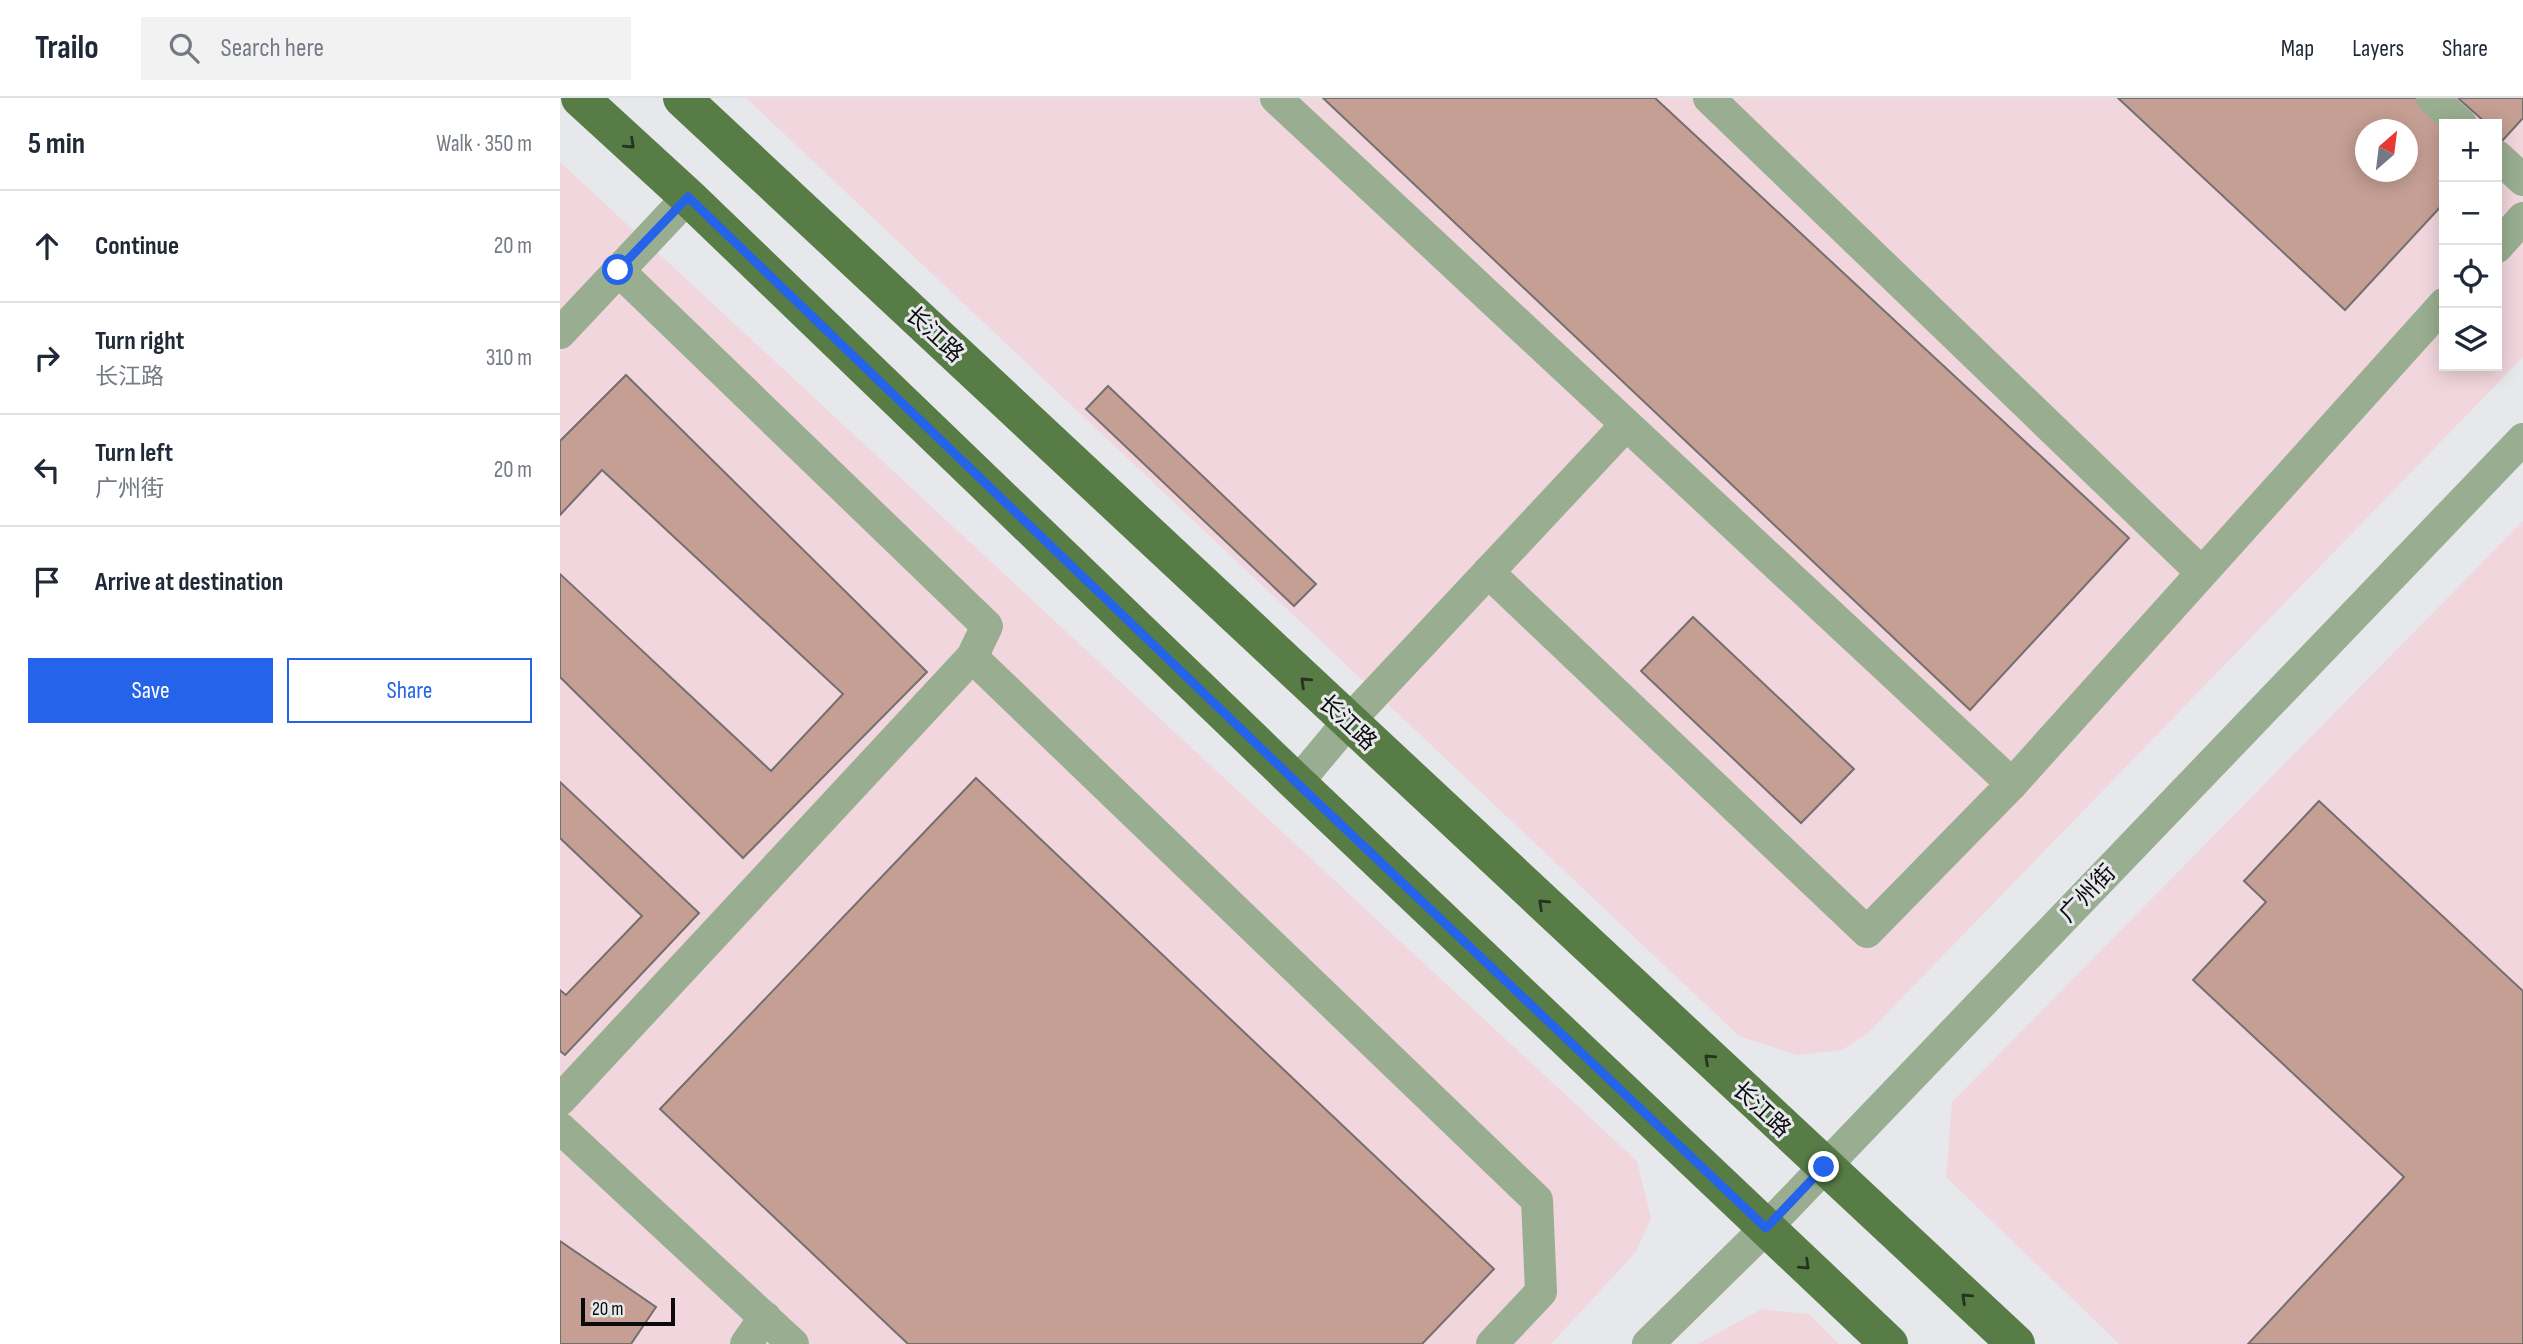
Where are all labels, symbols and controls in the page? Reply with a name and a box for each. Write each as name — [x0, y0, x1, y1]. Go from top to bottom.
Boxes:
search box — [141, 17, 631, 80]
text: Trailo — [35, 28, 99, 68]
icon: search — [165, 29, 203, 67]
text: Search here — [221, 33, 324, 64]
text: Map — [2281, 34, 2314, 63]
text: Layers — [2352, 34, 2404, 63]
text: Share — [2442, 34, 2488, 63]
north arrow — [2355, 119, 2418, 182]
map controls — [2439, 119, 2502, 371]
button: + — [2439, 119, 2502, 182]
text: 5 min — [28, 126, 85, 162]
text: Walk · 350 m — [436, 130, 532, 158]
one-way arrow — [622, 136, 635, 148]
button: − — [2439, 182, 2502, 245]
icon: ahead — [28, 227, 66, 265]
text: Continue — [95, 231, 179, 262]
text: 20 m — [494, 232, 532, 260]
button: locate — [2439, 245, 2502, 308]
route start — [602, 254, 633, 285]
street label: 长江路 — [900, 301, 969, 368]
button: layers — [2439, 308, 2502, 371]
text: Turn right — [95, 326, 184, 357]
icon: right — [28, 339, 66, 377]
text: 310 m — [486, 344, 532, 372]
text: 长江路 — [95, 363, 164, 391]
text: Turn left — [95, 438, 173, 469]
icon: left — [28, 451, 66, 489]
text: 20 m — [494, 456, 532, 484]
text: 广州街 — [95, 475, 164, 503]
icon: arrive — [28, 563, 66, 601]
text: Arrive at destination — [95, 567, 283, 598]
button: Save — [28, 658, 273, 723]
button: Share — [287, 658, 532, 723]
one-way arrow — [1300, 677, 1313, 690]
street label: 长江路 — [1313, 689, 1382, 756]
street label: 广州街 — [2054, 859, 2122, 928]
one-way arrow — [1538, 900, 1551, 912]
one-way arrow — [1704, 1055, 1717, 1068]
street label: 长江路 — [1727, 1076, 1796, 1143]
route end — [1808, 1151, 1839, 1182]
one-way arrow — [1797, 1257, 1810, 1269]
one-way arrow — [1961, 1293, 1974, 1306]
scale bar — [581, 1295, 676, 1327]
text: 20 m — [592, 1298, 624, 1321]

